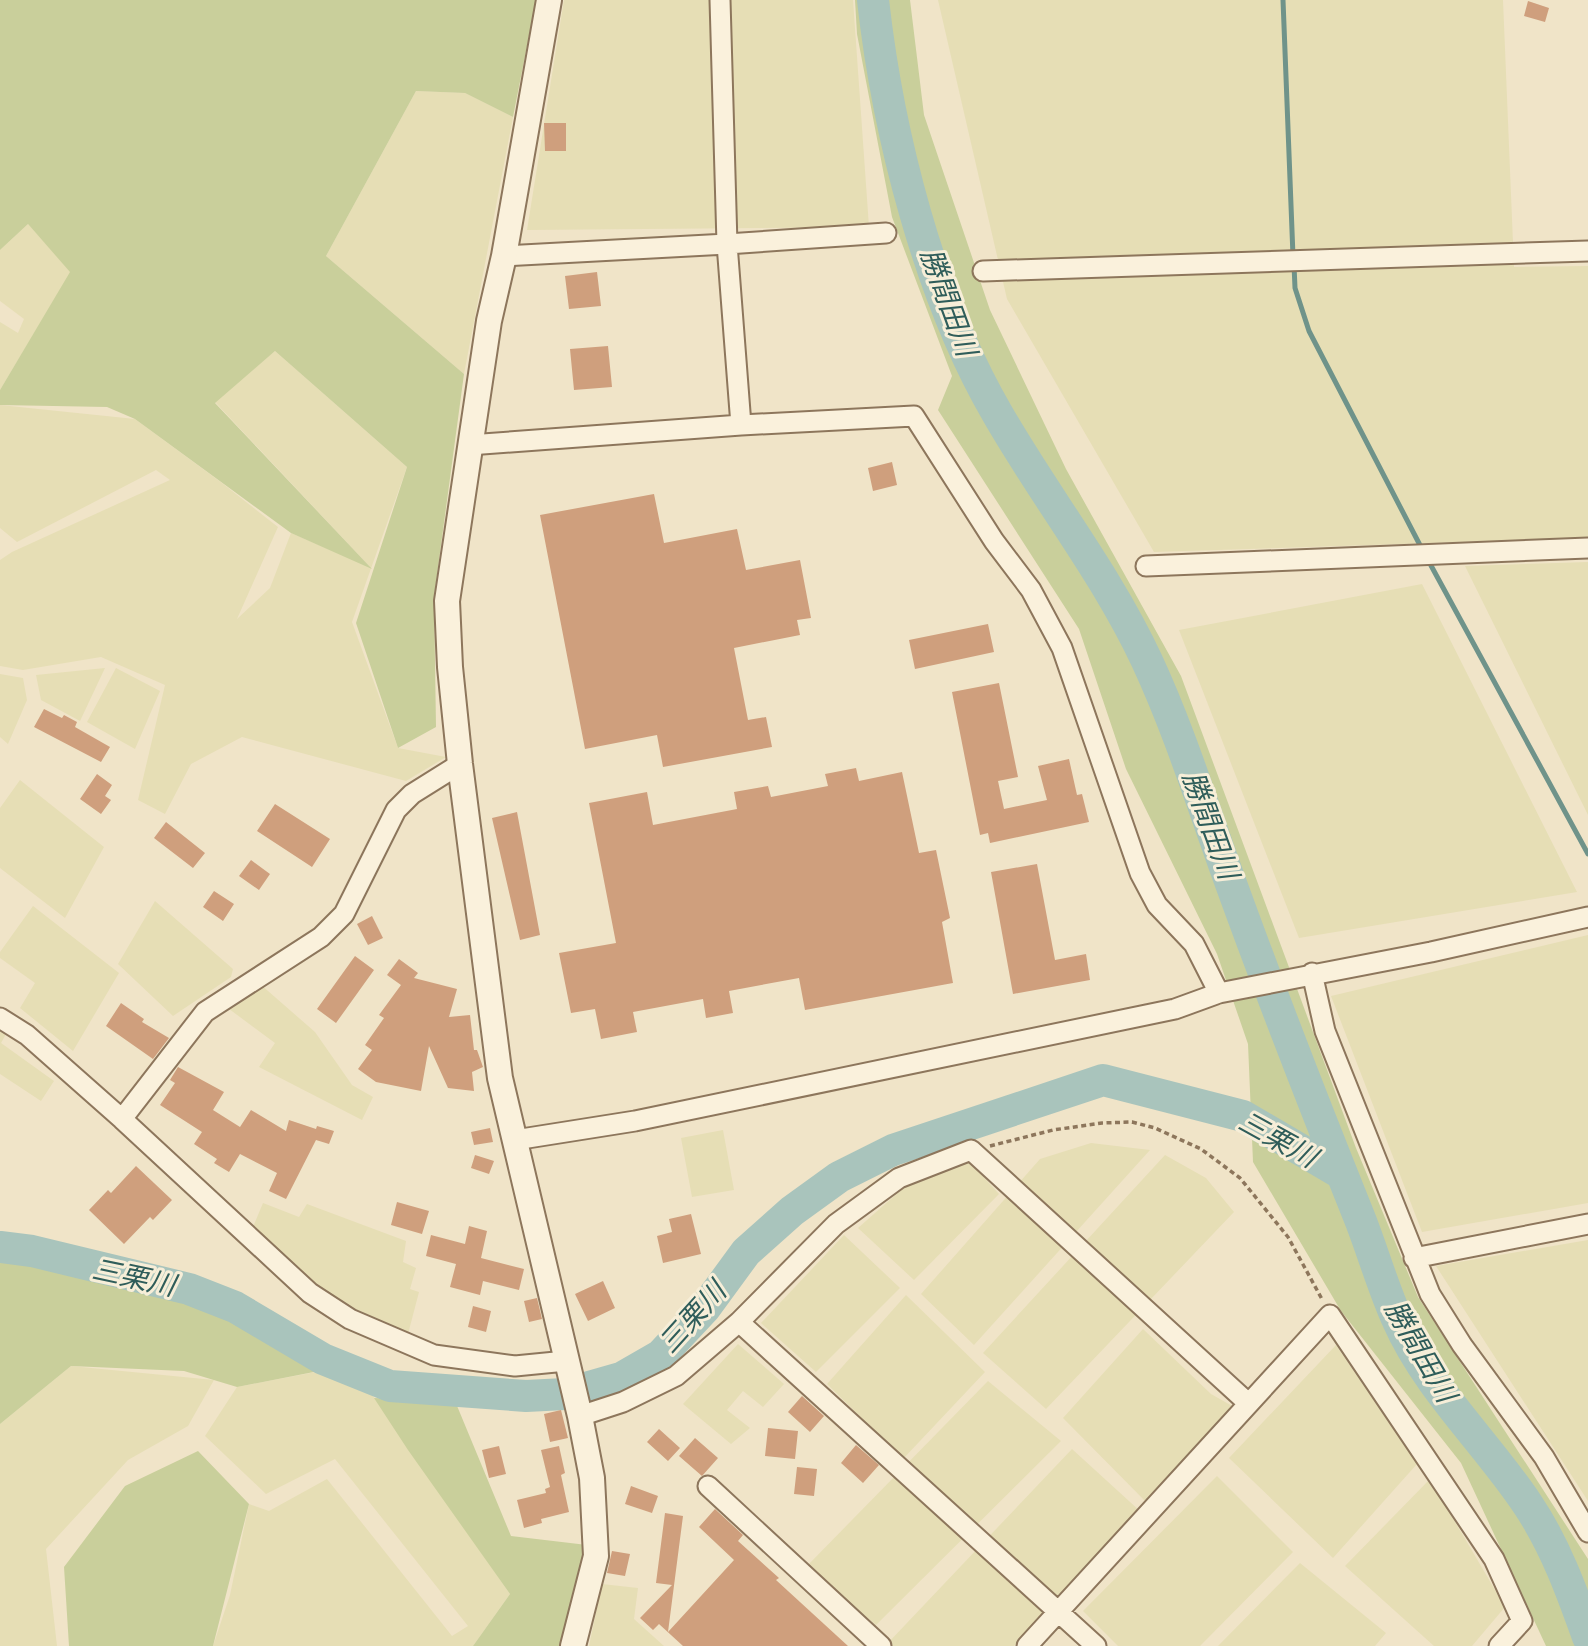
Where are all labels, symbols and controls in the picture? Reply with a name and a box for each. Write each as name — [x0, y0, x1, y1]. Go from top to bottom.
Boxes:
water label: 勝間田川 — [908, 243, 988, 365]
water label: 勝間田川 — [1170, 766, 1250, 888]
water label: 三栗川 — [1230, 1101, 1327, 1181]
water label: 三栗川 — [88, 1249, 182, 1309]
water label: 三栗川 — [649, 1270, 739, 1364]
water label: 勝間田川 — [1373, 1292, 1468, 1414]

